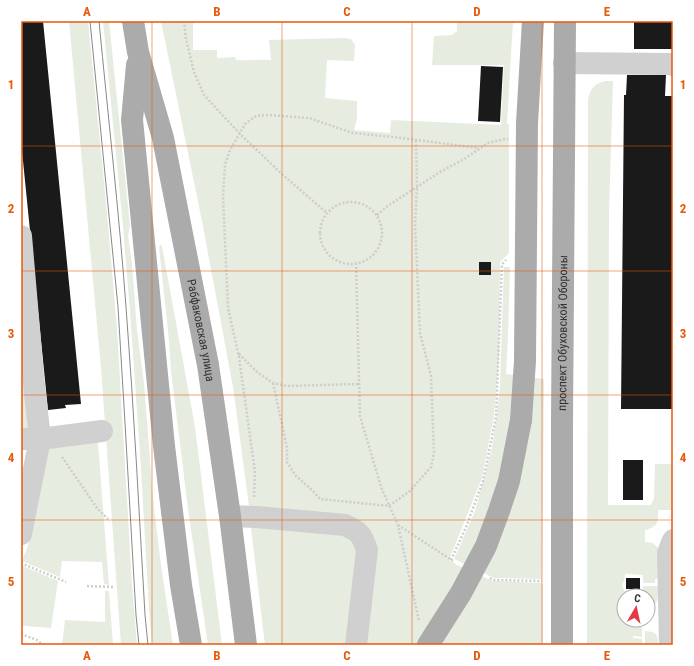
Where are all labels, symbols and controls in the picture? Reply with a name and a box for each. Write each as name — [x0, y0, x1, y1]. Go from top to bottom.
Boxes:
text: A — [83, 4, 91, 19]
text: B — [213, 4, 221, 19]
text: C — [343, 4, 351, 19]
text: D — [473, 4, 481, 19]
text: E — [604, 4, 611, 19]
text: 1 — [8, 77, 14, 92]
text: 1 — [680, 77, 686, 92]
text: 2 — [8, 201, 15, 216]
text: 2 — [680, 201, 687, 216]
street label: проспект Обуховской Обороны — [555, 255, 570, 411]
street label: Рабфаковская улица — [184, 278, 217, 383]
text: 3 — [8, 326, 14, 341]
text: 3 — [680, 326, 686, 341]
text: 4 — [8, 450, 15, 465]
text: 4 — [680, 450, 687, 465]
text: 5 — [8, 574, 15, 589]
text: 5 — [680, 574, 687, 589]
north arrow — [616, 588, 656, 628]
text: С — [633, 592, 642, 606]
text: A — [83, 648, 91, 663]
text: B — [213, 648, 221, 663]
text: C — [343, 648, 351, 663]
text: D — [473, 648, 481, 663]
text: E — [604, 648, 611, 663]

